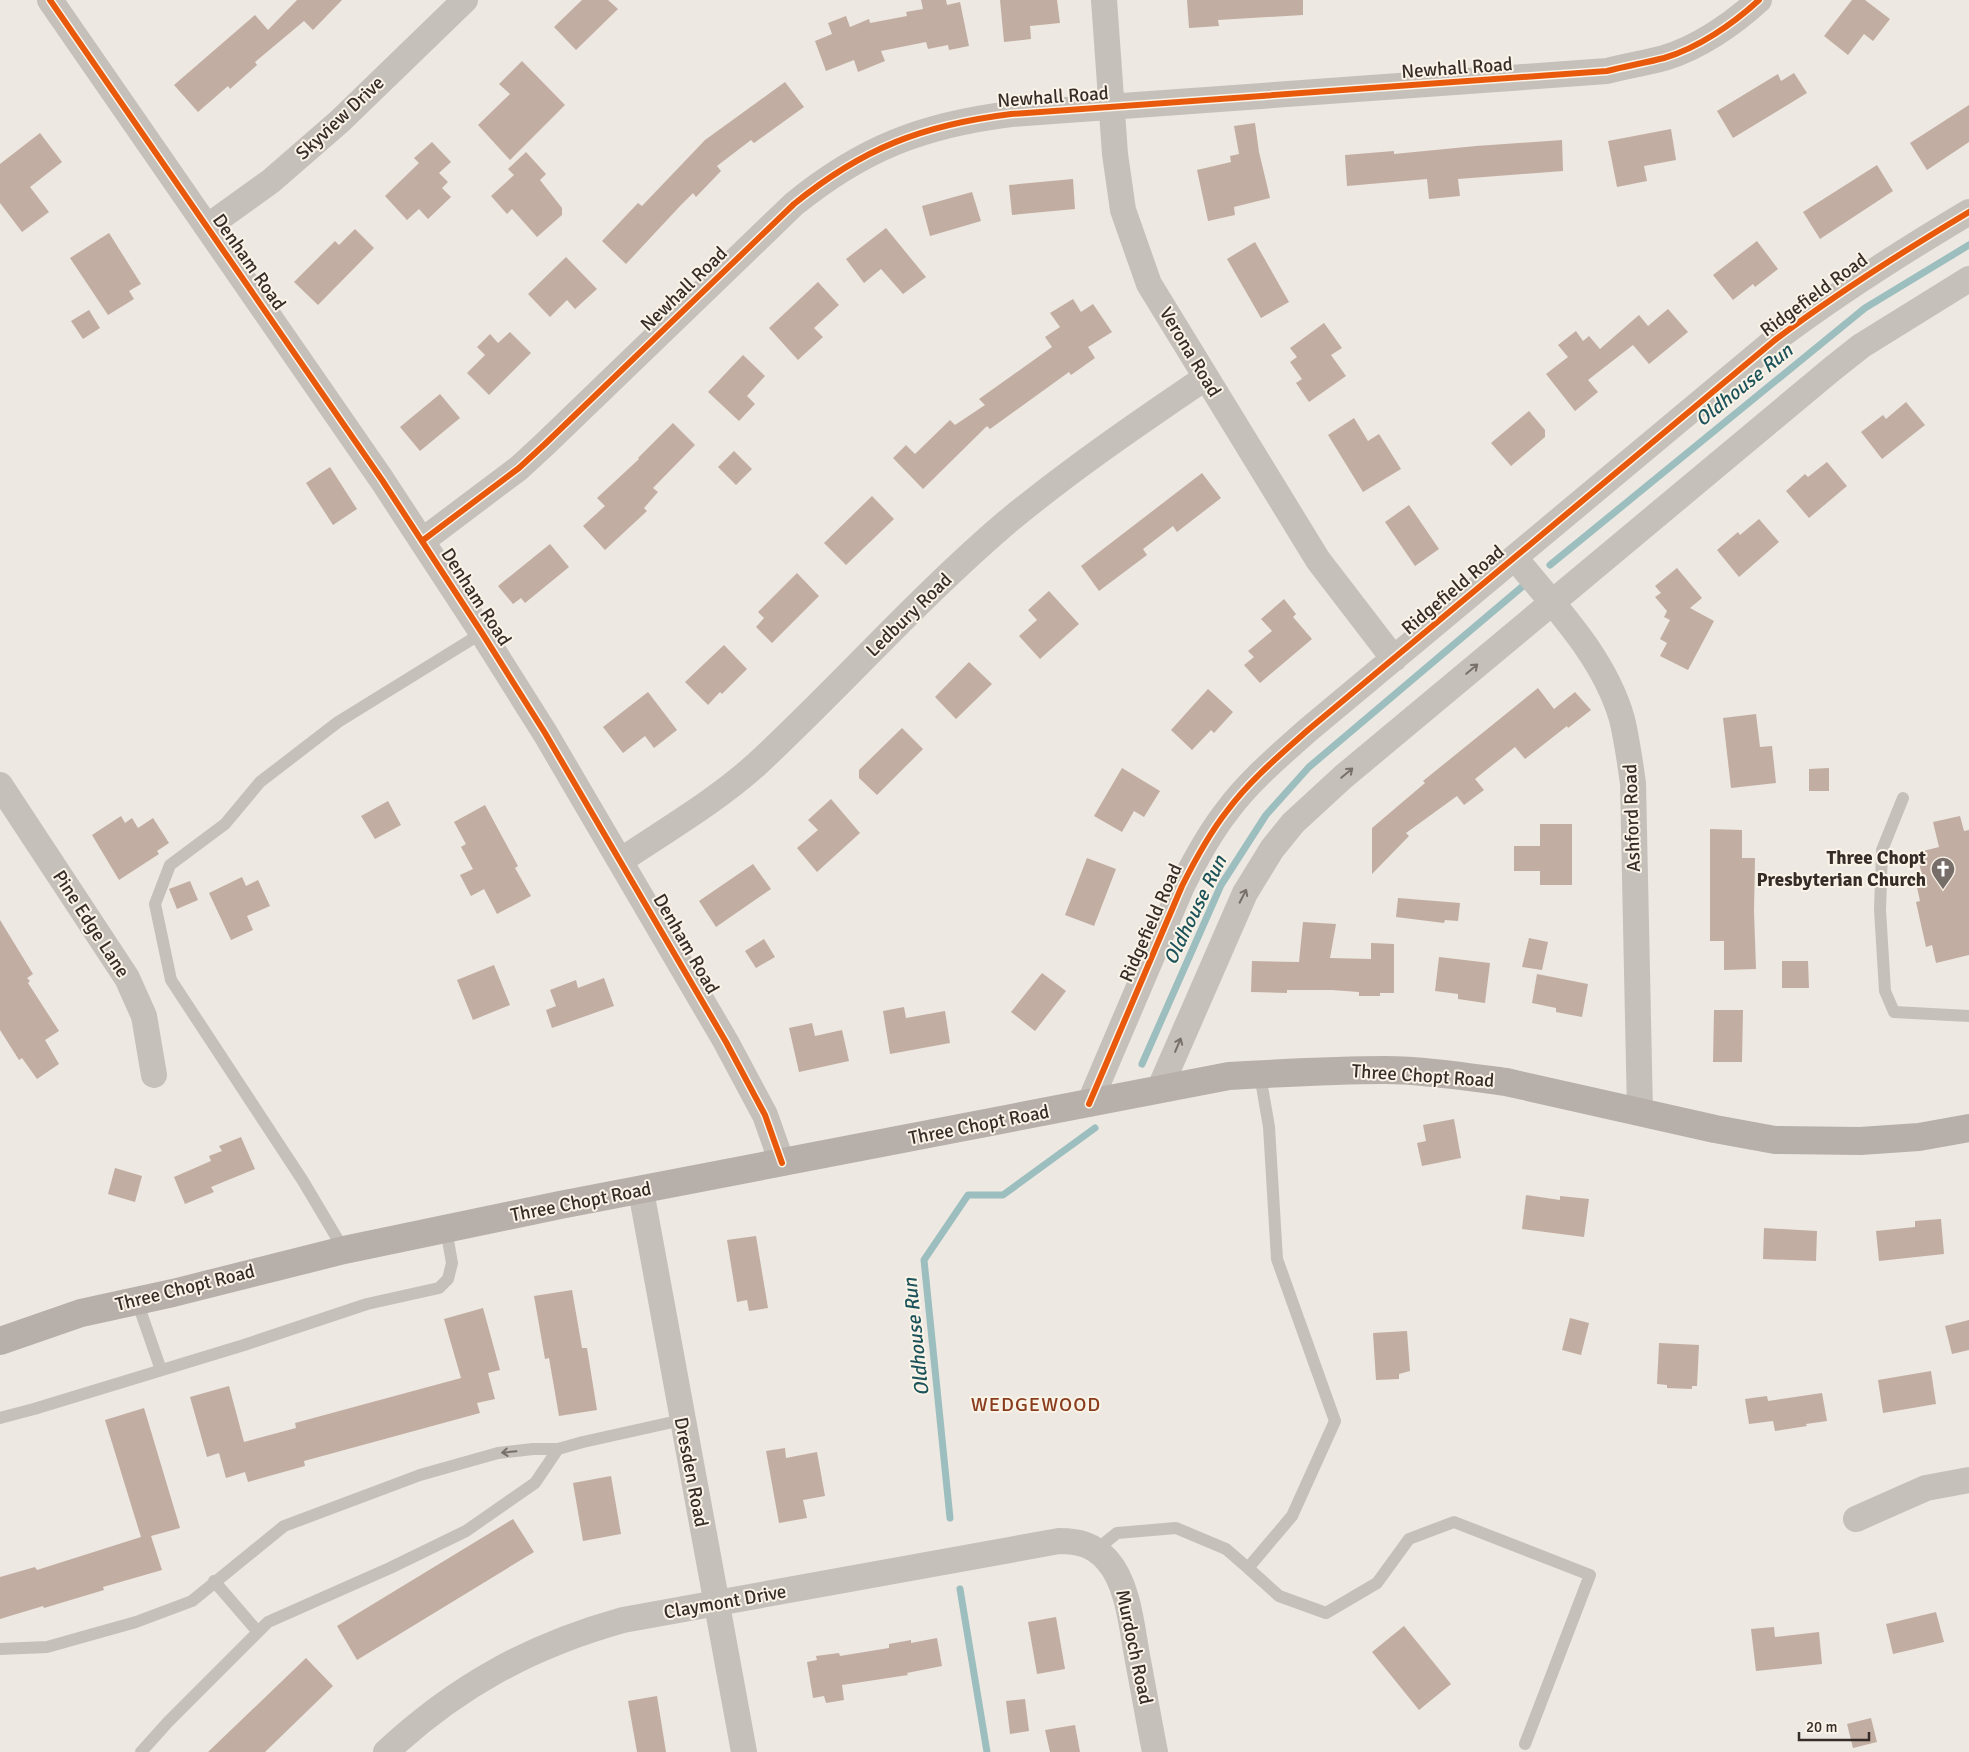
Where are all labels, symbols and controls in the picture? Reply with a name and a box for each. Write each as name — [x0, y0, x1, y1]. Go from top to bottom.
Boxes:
street label: Newhall Road — [1400, 52, 1514, 84]
street label: Skyview Drive — [291, 71, 389, 165]
street label: Newhall Road — [996, 81, 1110, 113]
street label: Denham Road — [207, 209, 291, 315]
street label: Newhall Road — [635, 242, 733, 336]
street label: Ridgefield Road — [1756, 248, 1872, 342]
street label: Verona Road — [1154, 303, 1226, 401]
water label: Oldhouse Run — [1690, 337, 1799, 432]
street label: Ridgefield Road — [1397, 540, 1509, 640]
street label: Denham Road — [435, 543, 517, 651]
street label: Ledbury Road — [861, 568, 957, 662]
one-way arrow — [1465, 663, 1478, 674]
street label: Ashford Road — [1618, 764, 1646, 872]
one-way arrow — [1341, 767, 1354, 779]
place label: Three Chopt Presbyterian Church — [1757, 846, 1926, 892]
water label: Oldhouse Run — [1158, 850, 1233, 969]
church icon: Three Chopt Presbyterian Church — [1930, 856, 1956, 890]
street label: Ridgefield Road — [1114, 860, 1188, 986]
street label: Pine Edge Lane — [47, 866, 135, 982]
street label: Denham Road — [648, 889, 724, 999]
one-way arrow — [1238, 889, 1248, 904]
one-way arrow — [1174, 1038, 1184, 1053]
street label: Three Chopt Road — [1351, 1059, 1495, 1093]
street label: Three Chopt Road — [907, 1100, 1051, 1150]
street label: Three Chopt Road — [509, 1177, 653, 1227]
street label: Three Chopt Road — [113, 1259, 257, 1317]
water label: Oldhouse Run — [897, 1276, 935, 1397]
district label: WEDGEWOOD — [971, 1392, 1101, 1417]
street label: Dresden Road — [669, 1415, 713, 1529]
one-way arrow — [501, 1447, 517, 1457]
street label: Claymont Drive — [662, 1579, 788, 1625]
street label: Murdoch Road — [1110, 1587, 1158, 1707]
scale bar — [1799, 1710, 1869, 1742]
text: 20 m — [1806, 1718, 1837, 1736]

